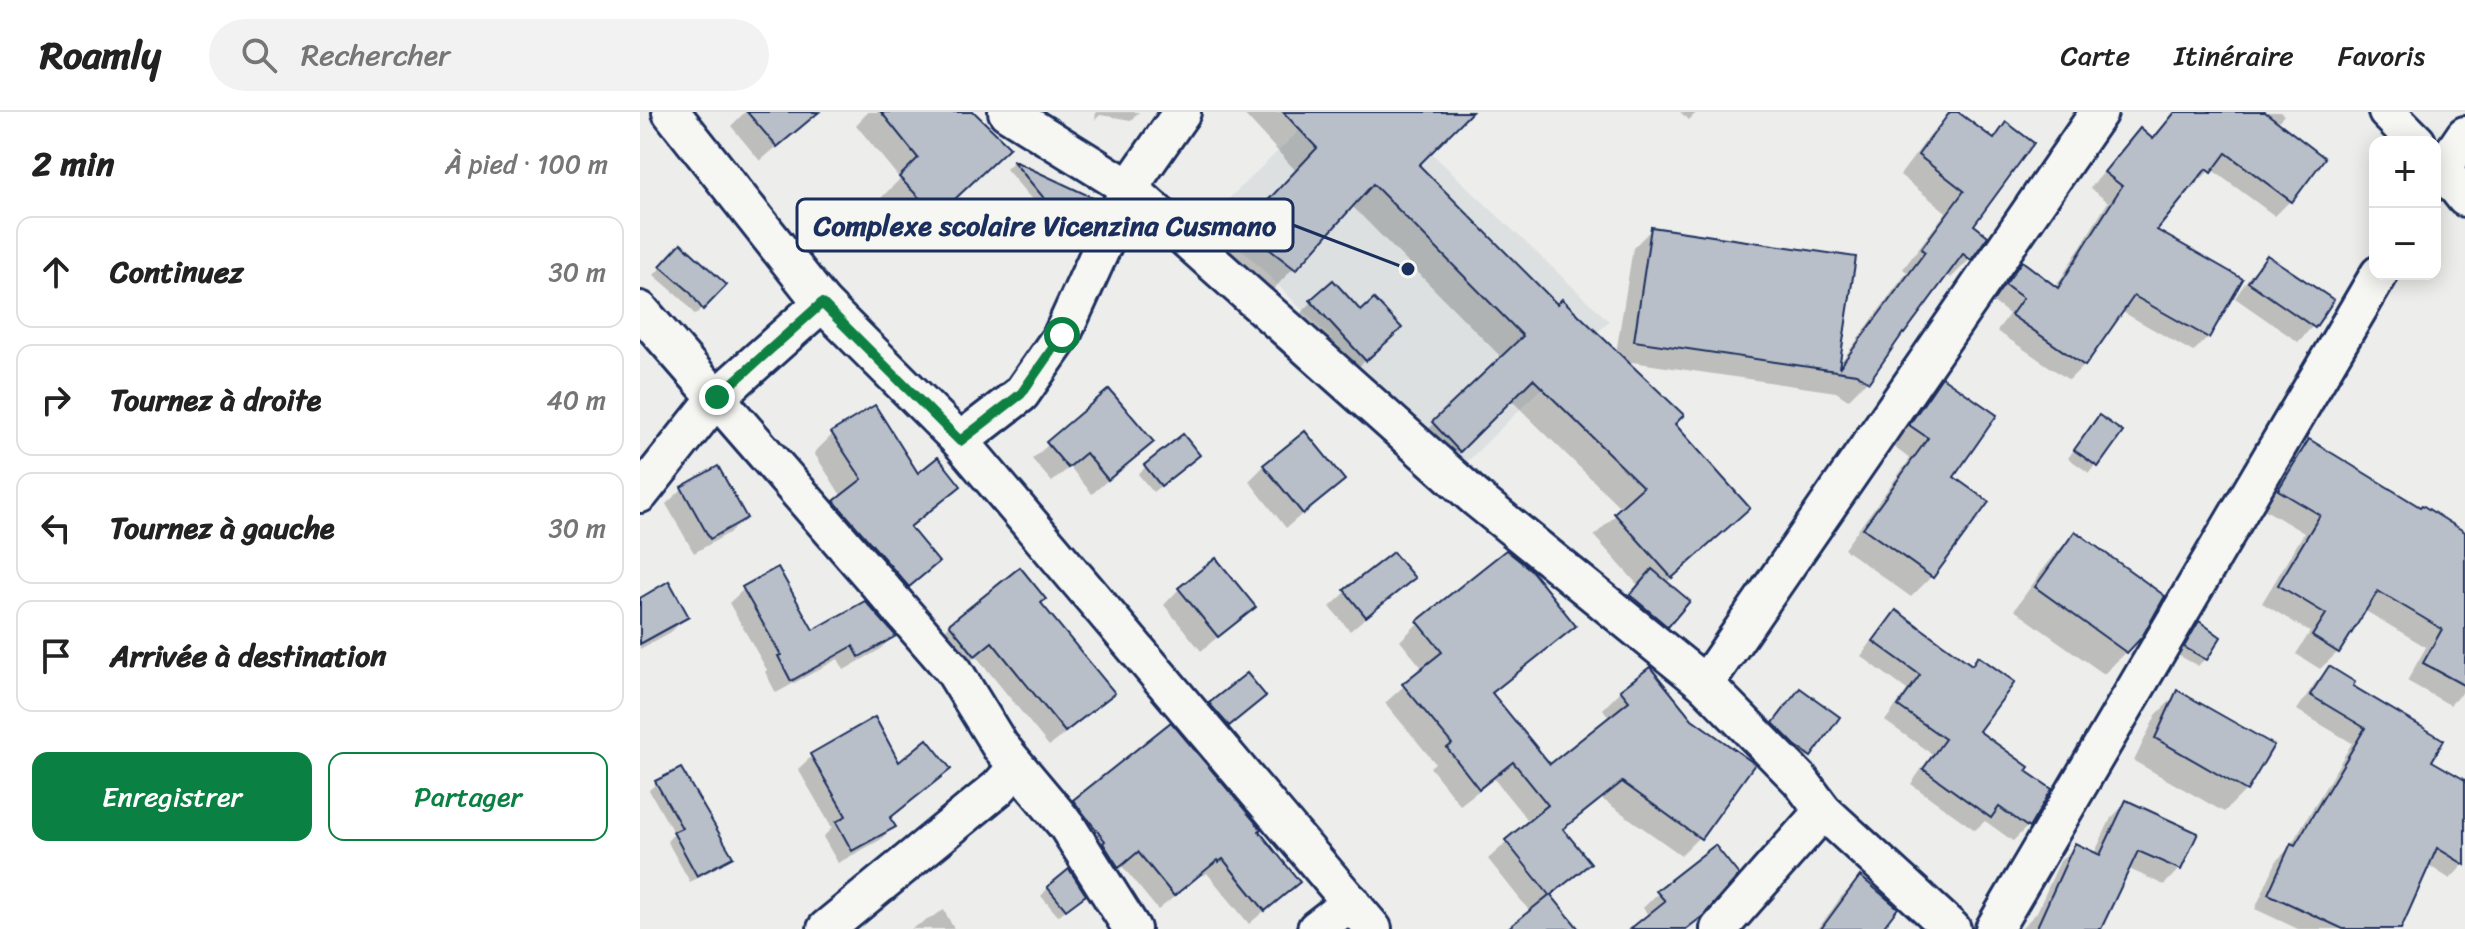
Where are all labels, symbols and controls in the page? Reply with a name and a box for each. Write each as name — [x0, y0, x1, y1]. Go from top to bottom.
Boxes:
search box — [209, 19, 769, 91]
text: Roamly — [40, 22, 161, 89]
text: Rechercher — [301, 28, 450, 82]
text: Carte — [2060, 31, 2130, 80]
text: Itinéraire — [2174, 31, 2294, 80]
text: Favoris — [2338, 31, 2425, 80]
icon: search — [237, 33, 281, 77]
text: 2 min — [32, 134, 114, 194]
map controls — [2369, 136, 2441, 280]
button: + — [2369, 136, 2441, 208]
text: À pied · 100 m — [445, 141, 608, 187]
callout: Complexe scolaire Vicenzina Cusmano — [797, 199, 1293, 251]
text: Complexe scolaire Vicenzina Cusmano — [813, 201, 1277, 250]
button: − — [2369, 208, 2441, 280]
text: Continuez — [110, 245, 244, 299]
text: 30 m — [549, 249, 606, 295]
icon: ahead — [34, 250, 78, 294]
route start — [1044, 317, 1080, 353]
text: Tournez à droite — [110, 373, 321, 427]
text: 40 m — [547, 377, 606, 423]
icon: right — [34, 378, 78, 422]
route end — [699, 379, 735, 415]
text: Tournez à gauche — [110, 501, 335, 555]
text: 30 m — [549, 505, 606, 551]
icon: left — [34, 506, 78, 550]
text: Arrivée à destination — [110, 629, 387, 683]
icon: arrive — [34, 634, 78, 678]
button: Enregistrer — [32, 752, 312, 841]
button: Partager — [328, 752, 608, 841]

